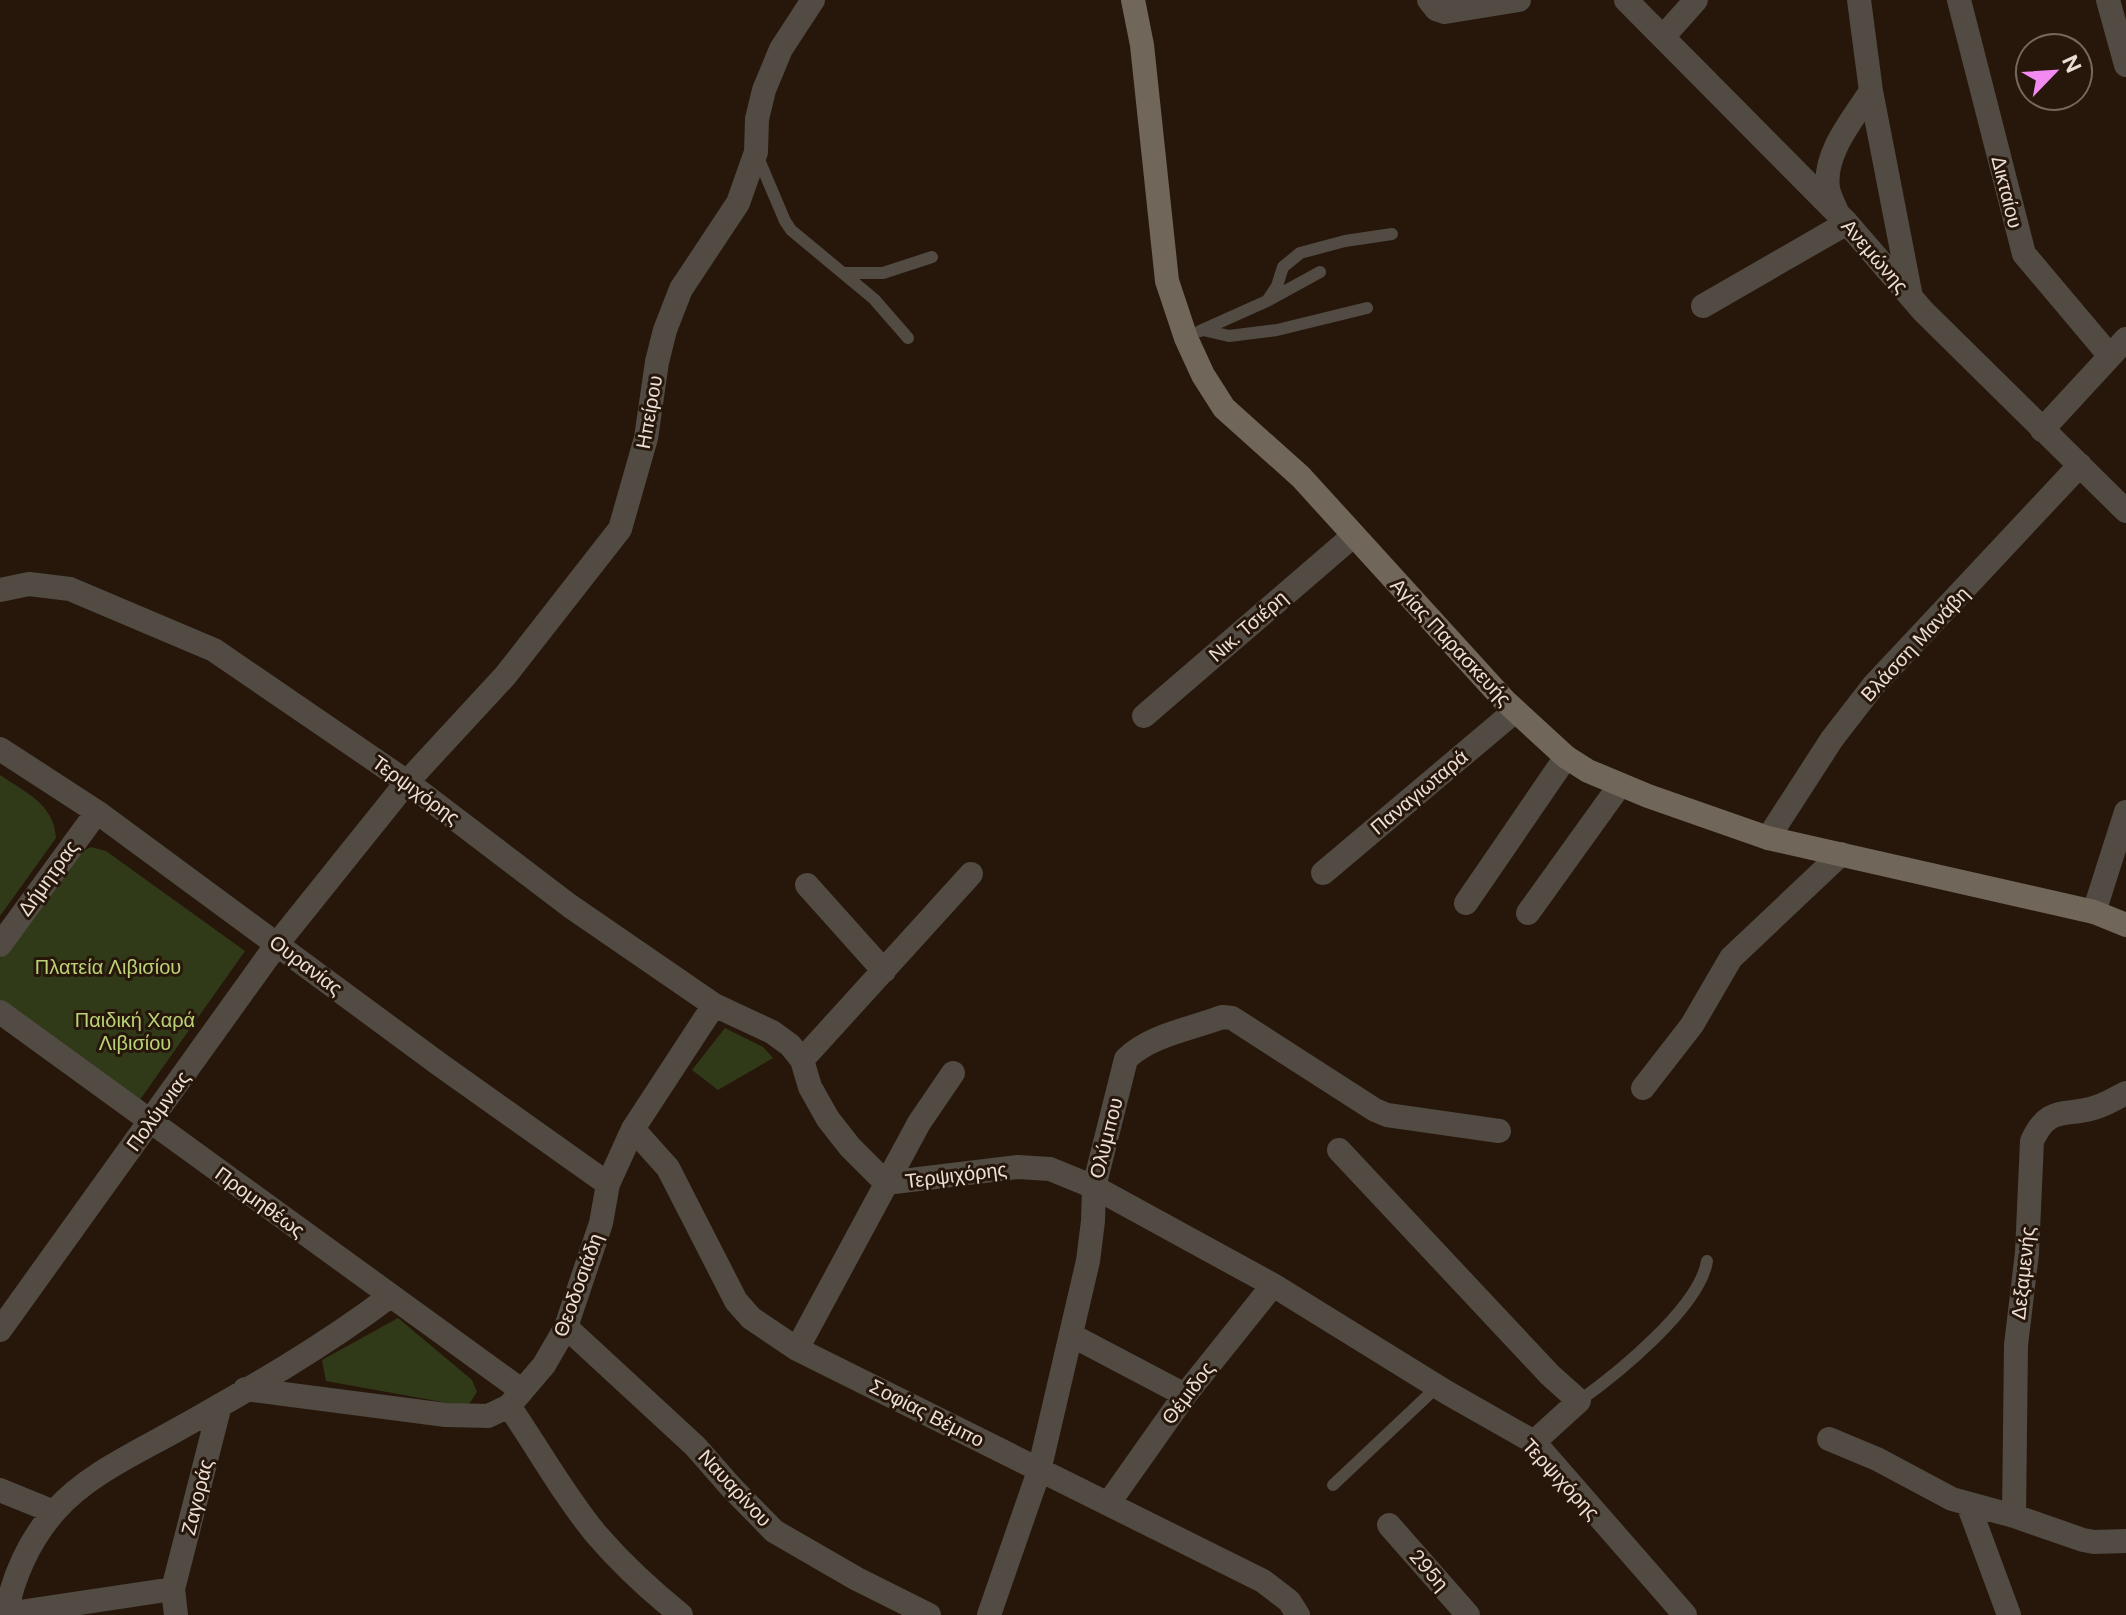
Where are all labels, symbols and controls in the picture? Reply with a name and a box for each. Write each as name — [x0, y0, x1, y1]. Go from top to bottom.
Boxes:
north arrow — [2014, 32, 2094, 112]
text: N — [2055, 50, 2088, 77]
street label: Δικταίου — [1985, 153, 2029, 231]
street label: Ανεμώνης — [1836, 214, 1915, 299]
street label: Ηπείρου — [630, 373, 668, 451]
street label: Αγίας Παρασκευής — [1385, 572, 1517, 712]
street label: Βλάσση Μανάβη — [1855, 581, 1975, 707]
street label: Νικ. Τσιέρη — [1203, 585, 1293, 667]
street label: Παναγιωταρά — [1365, 744, 1473, 840]
street label: Τερψιχόρης — [367, 749, 465, 831]
street label: Δήμητρας — [12, 835, 84, 921]
street label: Ουρανίας — [264, 929, 348, 1001]
park label: Πλατεία Λιβισίου — [35, 954, 181, 980]
park label: Παιδική Χαρά Λιβισίου — [75, 1007, 195, 1056]
street label: Πολύμνιας — [120, 1066, 196, 1156]
street label: Ολύμπου — [1083, 1095, 1129, 1181]
street label: Τερψιχόρης — [904, 1156, 1009, 1194]
street label: Προμηθέως — [210, 1161, 310, 1244]
street label: Δεξαμενής — [2005, 1225, 2041, 1321]
street label: Θεοδοσιάδη — [547, 1230, 609, 1340]
street label: Θέμιδος — [1156, 1356, 1220, 1430]
street label: Σοφίας Βέμπο — [865, 1373, 989, 1453]
street label: Τερψιχόρης — [1517, 1433, 1606, 1526]
street label: Ναυαρίνου — [693, 1444, 777, 1532]
street label: Ζαγοράς — [175, 1456, 219, 1538]
street label: 295η — [1404, 1544, 1454, 1596]

